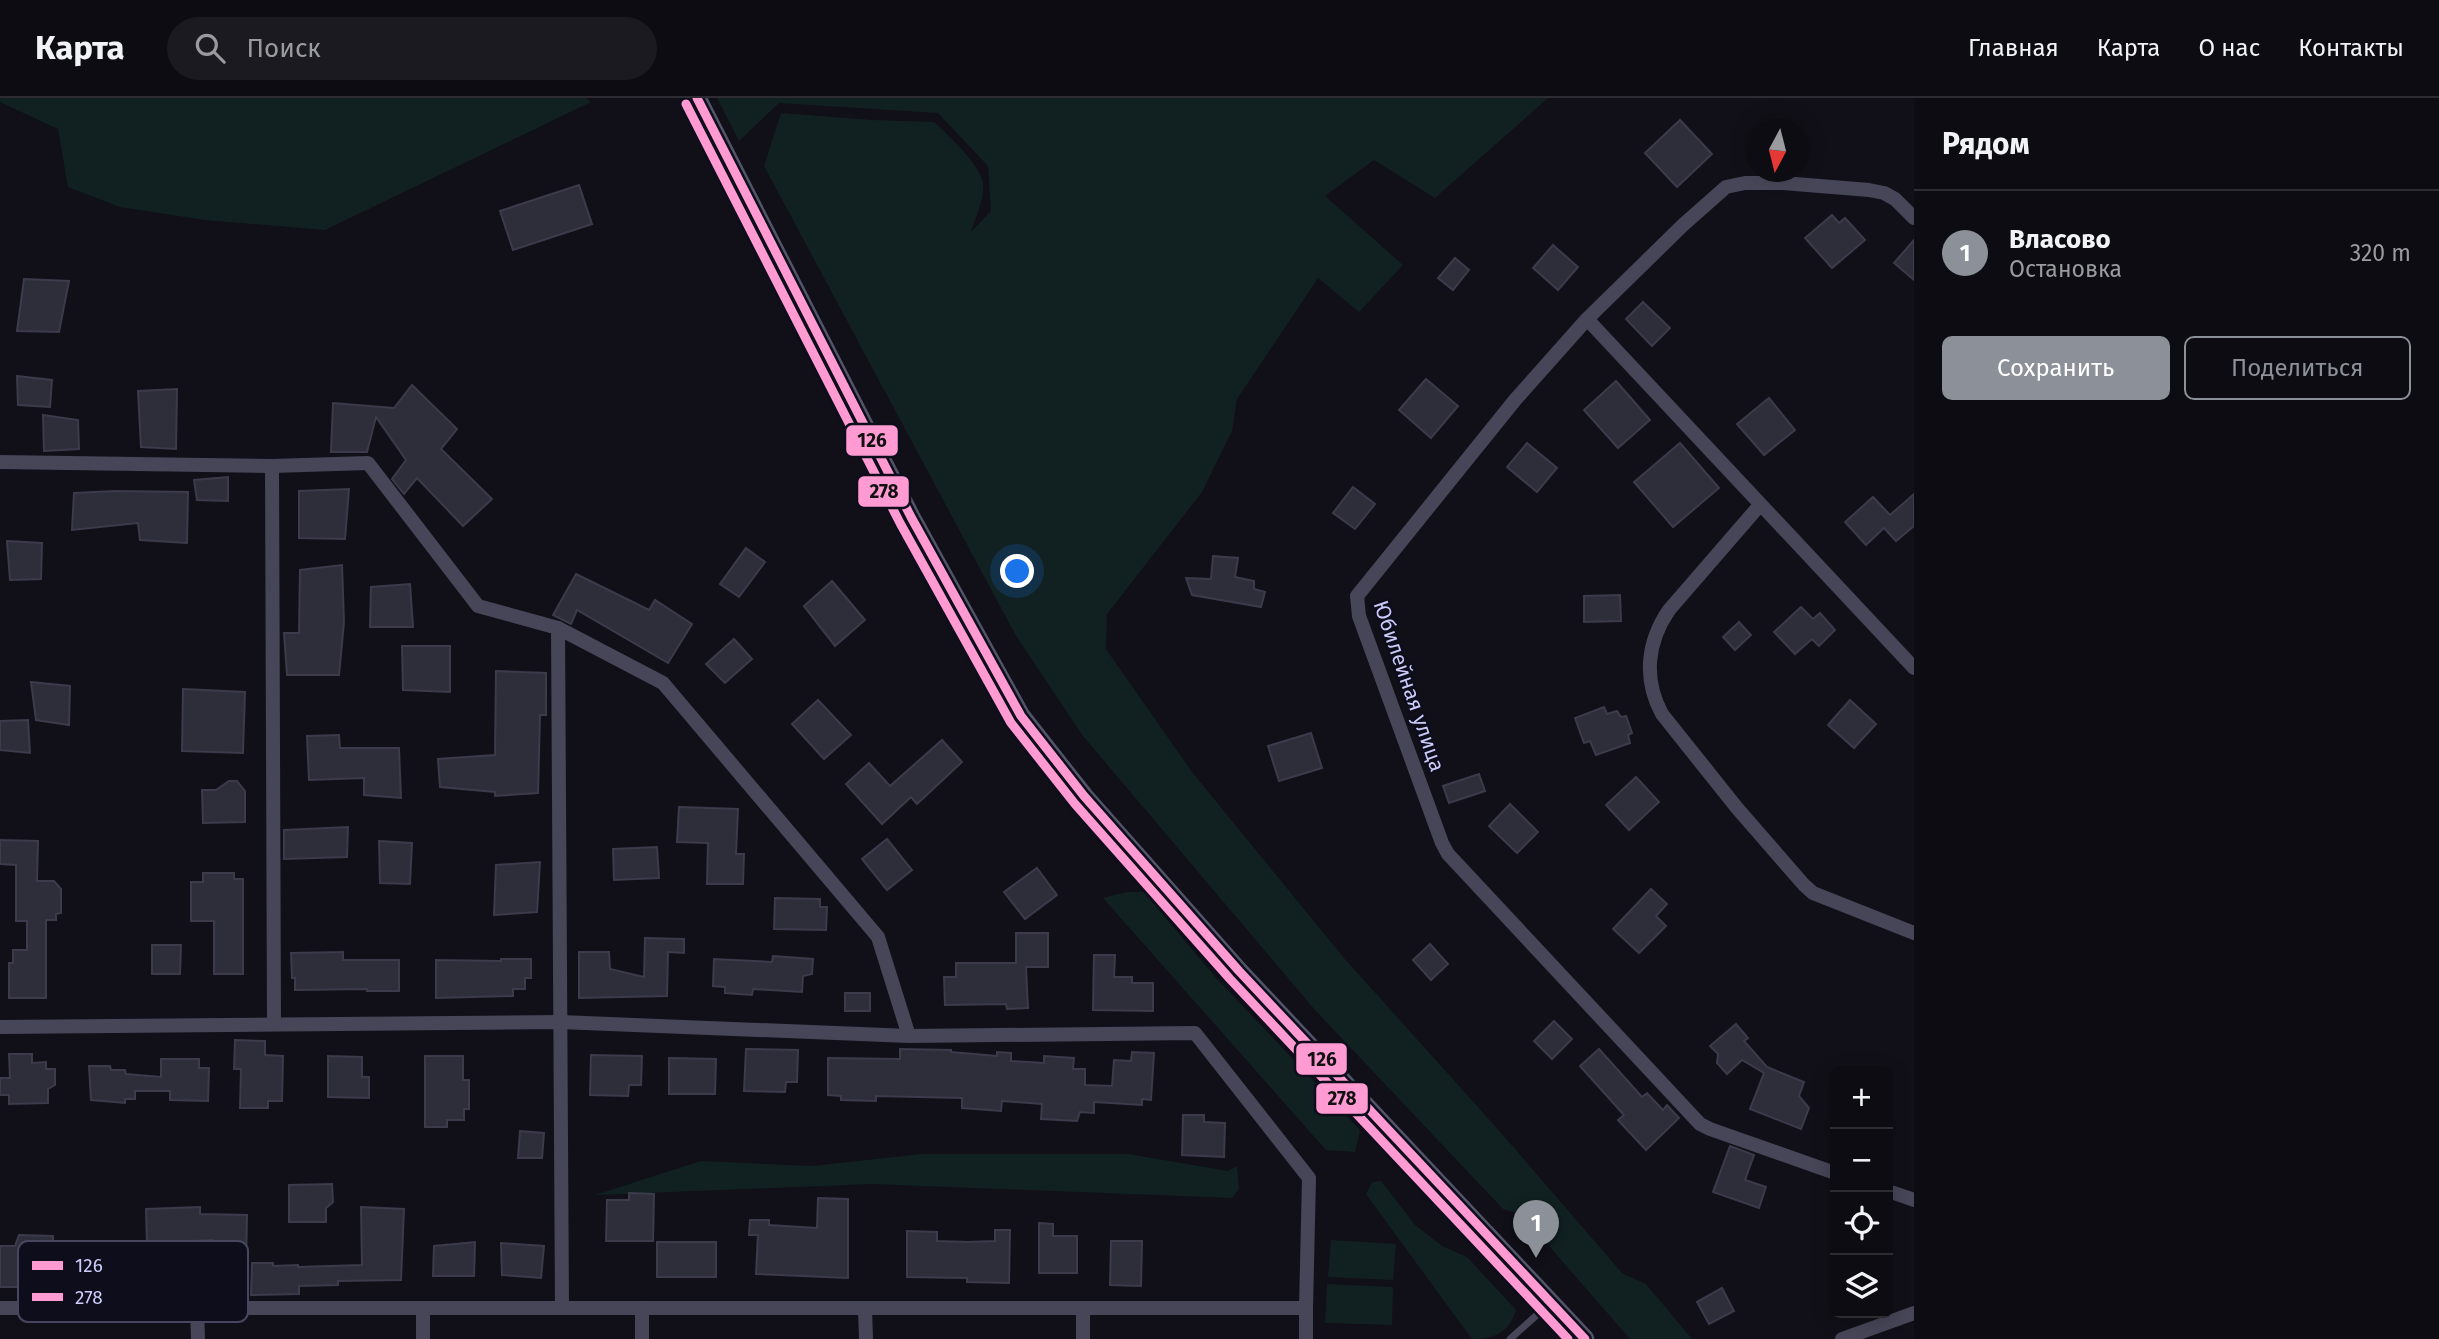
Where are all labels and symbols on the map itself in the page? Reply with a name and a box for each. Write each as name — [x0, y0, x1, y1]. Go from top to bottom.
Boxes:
north arrow — [1746, 119, 1809, 182]
line badge: 126 — [845, 424, 899, 457]
text: 126 — [857, 429, 887, 452]
line badge: 278 — [857, 475, 910, 508]
text: 278 — [869, 480, 899, 503]
your location — [1000, 554, 1034, 588]
street label: Юбилейная улица — [1368, 597, 1450, 775]
line badge: 126 — [1295, 1042, 1348, 1076]
text: 126 — [1307, 1048, 1337, 1071]
line badge: 278 — [1315, 1082, 1369, 1115]
text: 278 — [1327, 1087, 1357, 1110]
pin: 1 — [1513, 1200, 1559, 1258]
legend — [18, 1241, 248, 1322]
text: 126 — [75, 1254, 103, 1277]
text: 278 — [75, 1286, 103, 1309]

